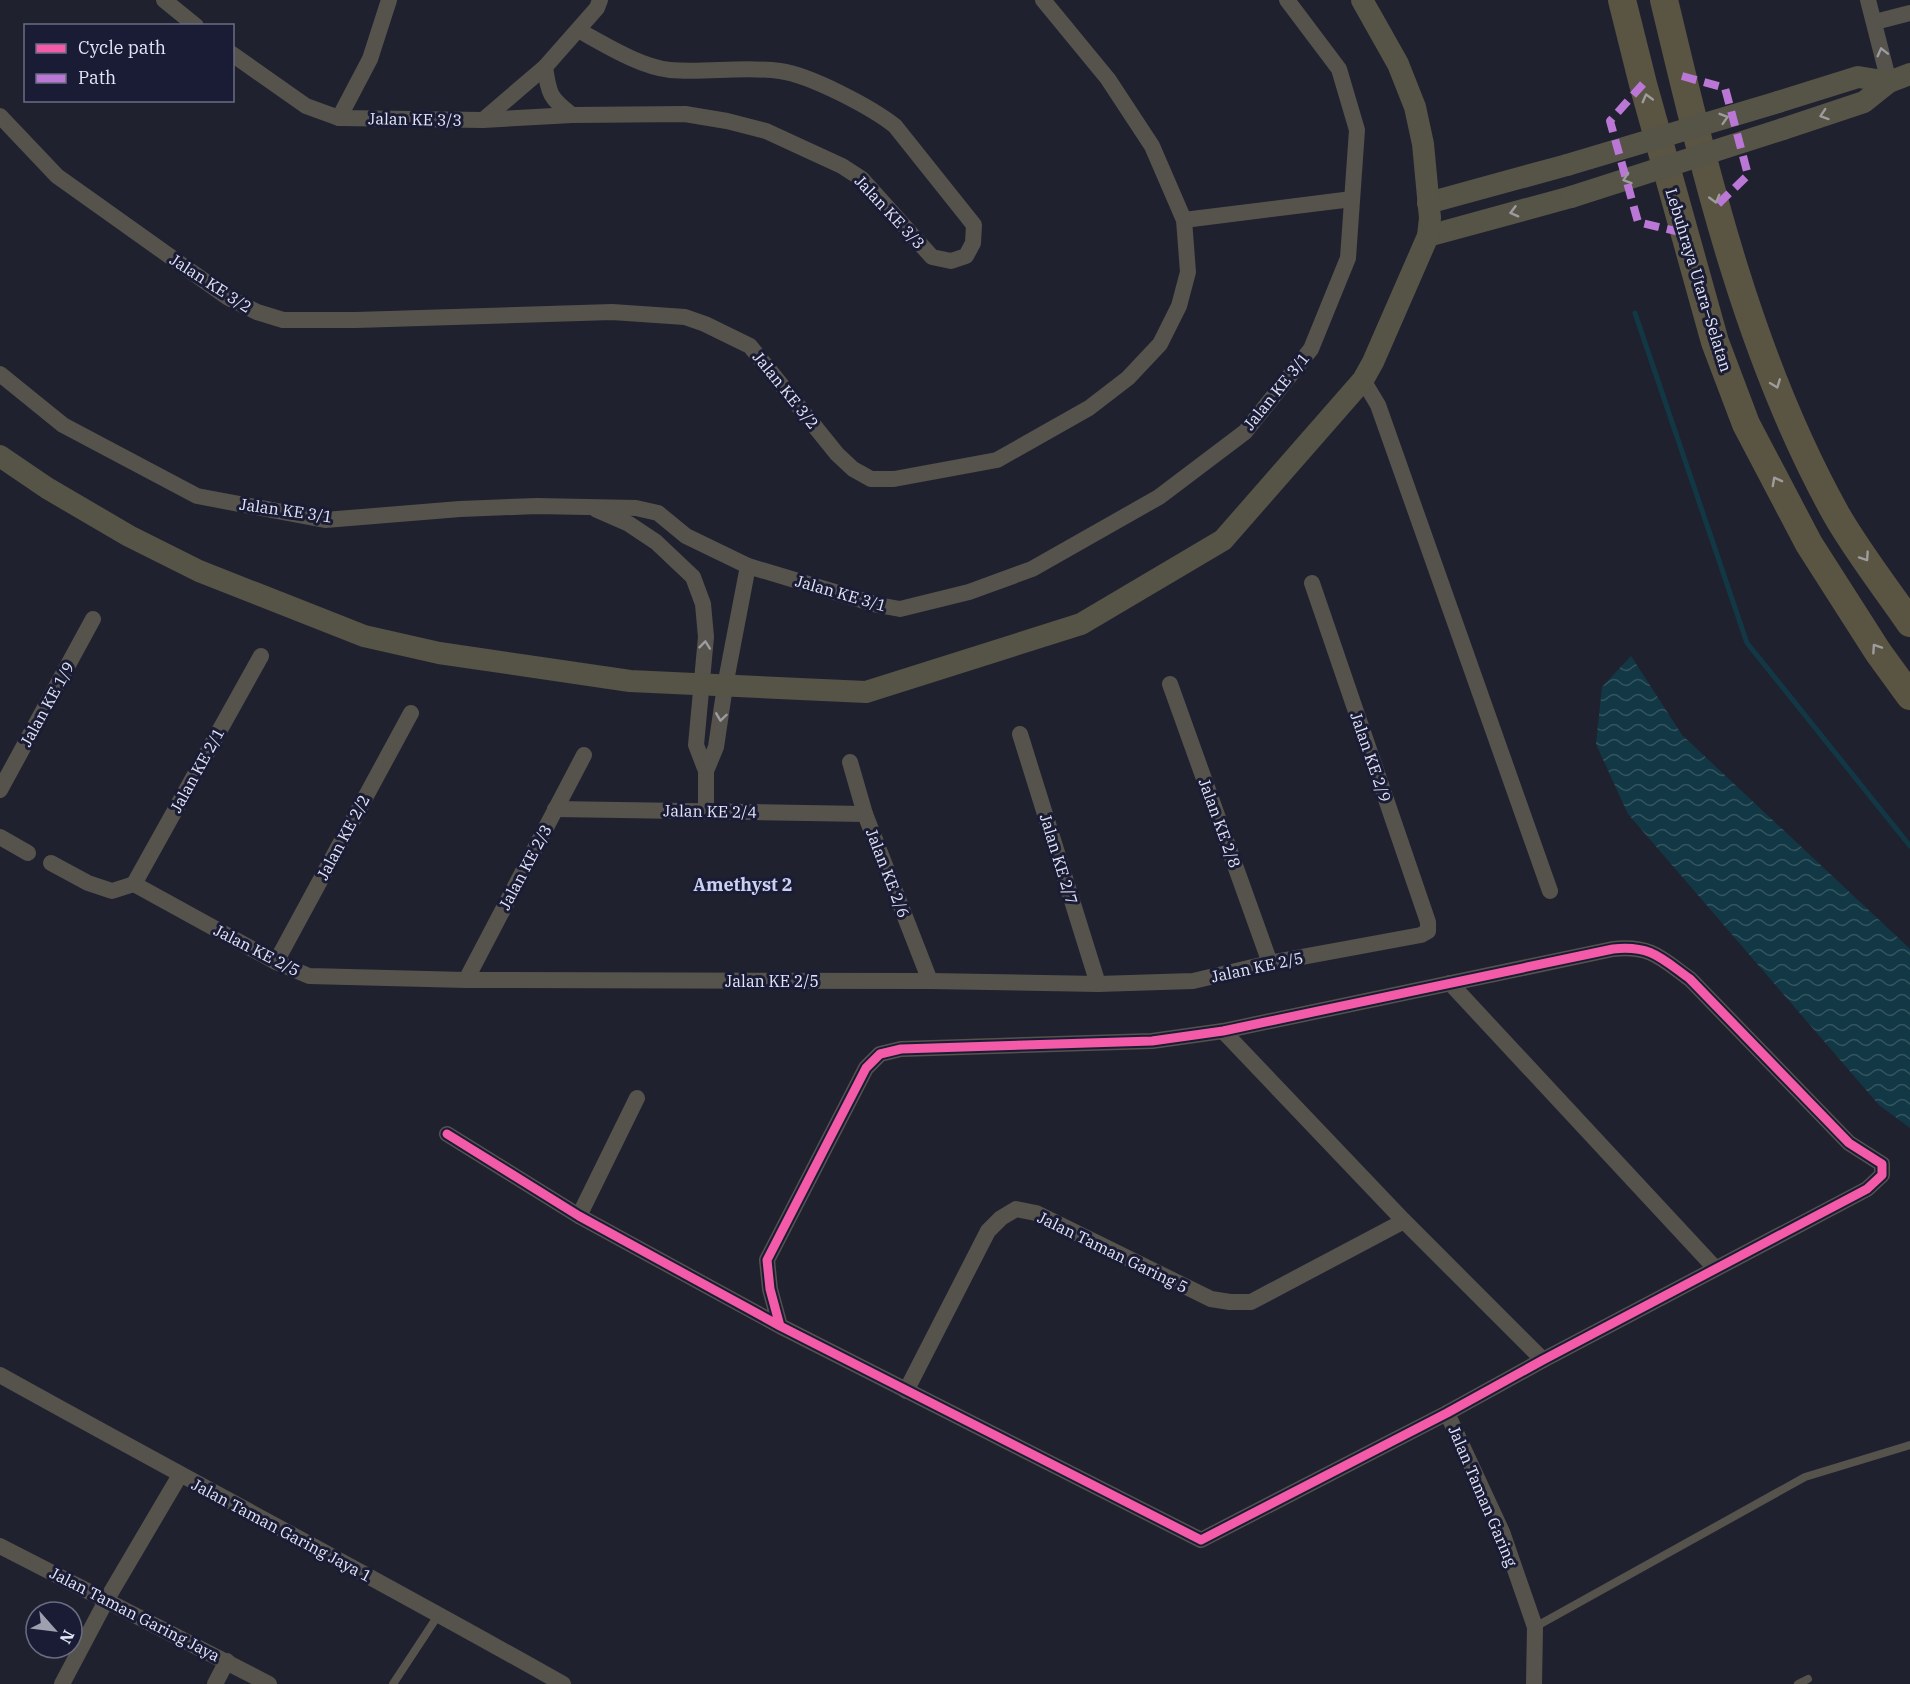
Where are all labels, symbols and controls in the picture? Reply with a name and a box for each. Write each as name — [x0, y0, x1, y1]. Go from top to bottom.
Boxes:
legend — [24, 24, 234, 102]
text: Cycle path — [78, 36, 166, 59]
one-way arrow — [1877, 47, 1890, 57]
text: Path — [78, 66, 116, 89]
one-way arrow — [1642, 94, 1654, 104]
street label: Jalan KE 3/3 — [368, 108, 462, 130]
one-way arrow — [1819, 108, 1830, 121]
one-way arrow — [1718, 113, 1729, 125]
street label: Jalan KE 3/3 — [851, 171, 929, 253]
one-way arrow — [1622, 171, 1633, 184]
street label: Lebuhraya Utara–Selatan — [1662, 186, 1736, 374]
one-way arrow — [1708, 194, 1721, 204]
one-way arrow — [1509, 205, 1519, 218]
street label: Jalan KE 3/2 — [166, 249, 256, 317]
street label: Jalan KE 3/2 — [749, 347, 823, 433]
street label: Jalan KE 3/1 — [1239, 348, 1313, 434]
one-way arrow — [1768, 379, 1781, 389]
one-way arrow — [1772, 477, 1783, 488]
street label: Jalan KE 3/1 — [238, 494, 334, 526]
one-way arrow — [1858, 550, 1869, 561]
street label: Jalan KE 3/1 — [793, 570, 889, 616]
one-way arrow — [698, 641, 711, 650]
one-way arrow — [1872, 644, 1883, 655]
street label: Jalan KE 1/9 — [16, 658, 78, 750]
street label: Jalan KE 2/9 — [1346, 709, 1396, 805]
one-way arrow — [715, 712, 727, 721]
street label: Jalan KE 2/1 — [166, 724, 228, 816]
street label: Jalan KE 2/8 — [1195, 776, 1245, 870]
street label: Jalan KE 2/2 — [312, 791, 374, 883]
street label: Jalan KE 2/4 — [663, 800, 757, 822]
street label: Jalan KE 2/7 — [1036, 811, 1082, 907]
street label: Jalan KE 2/3 — [494, 821, 556, 913]
street label: Jalan KE 2/6 — [862, 826, 914, 920]
district label: Amethyst 2 — [693, 873, 793, 896]
street label: Jalan KE 2/5 — [211, 920, 303, 980]
street label: Jalan KE 2/5 — [1209, 947, 1305, 987]
street label: Jalan KE 2/5 — [725, 971, 819, 991]
street label: Jalan Taman Garing 5 — [1035, 1207, 1191, 1297]
street label: Jalan Taman Garing — [1444, 1422, 1522, 1570]
street label: Jalan Taman Garing Jaya 1 — [188, 1474, 376, 1586]
street label: Jalan Taman Garing Jaya — [47, 1562, 224, 1666]
north arrow — [24, 1600, 84, 1660]
text: N — [55, 1627, 79, 1647]

